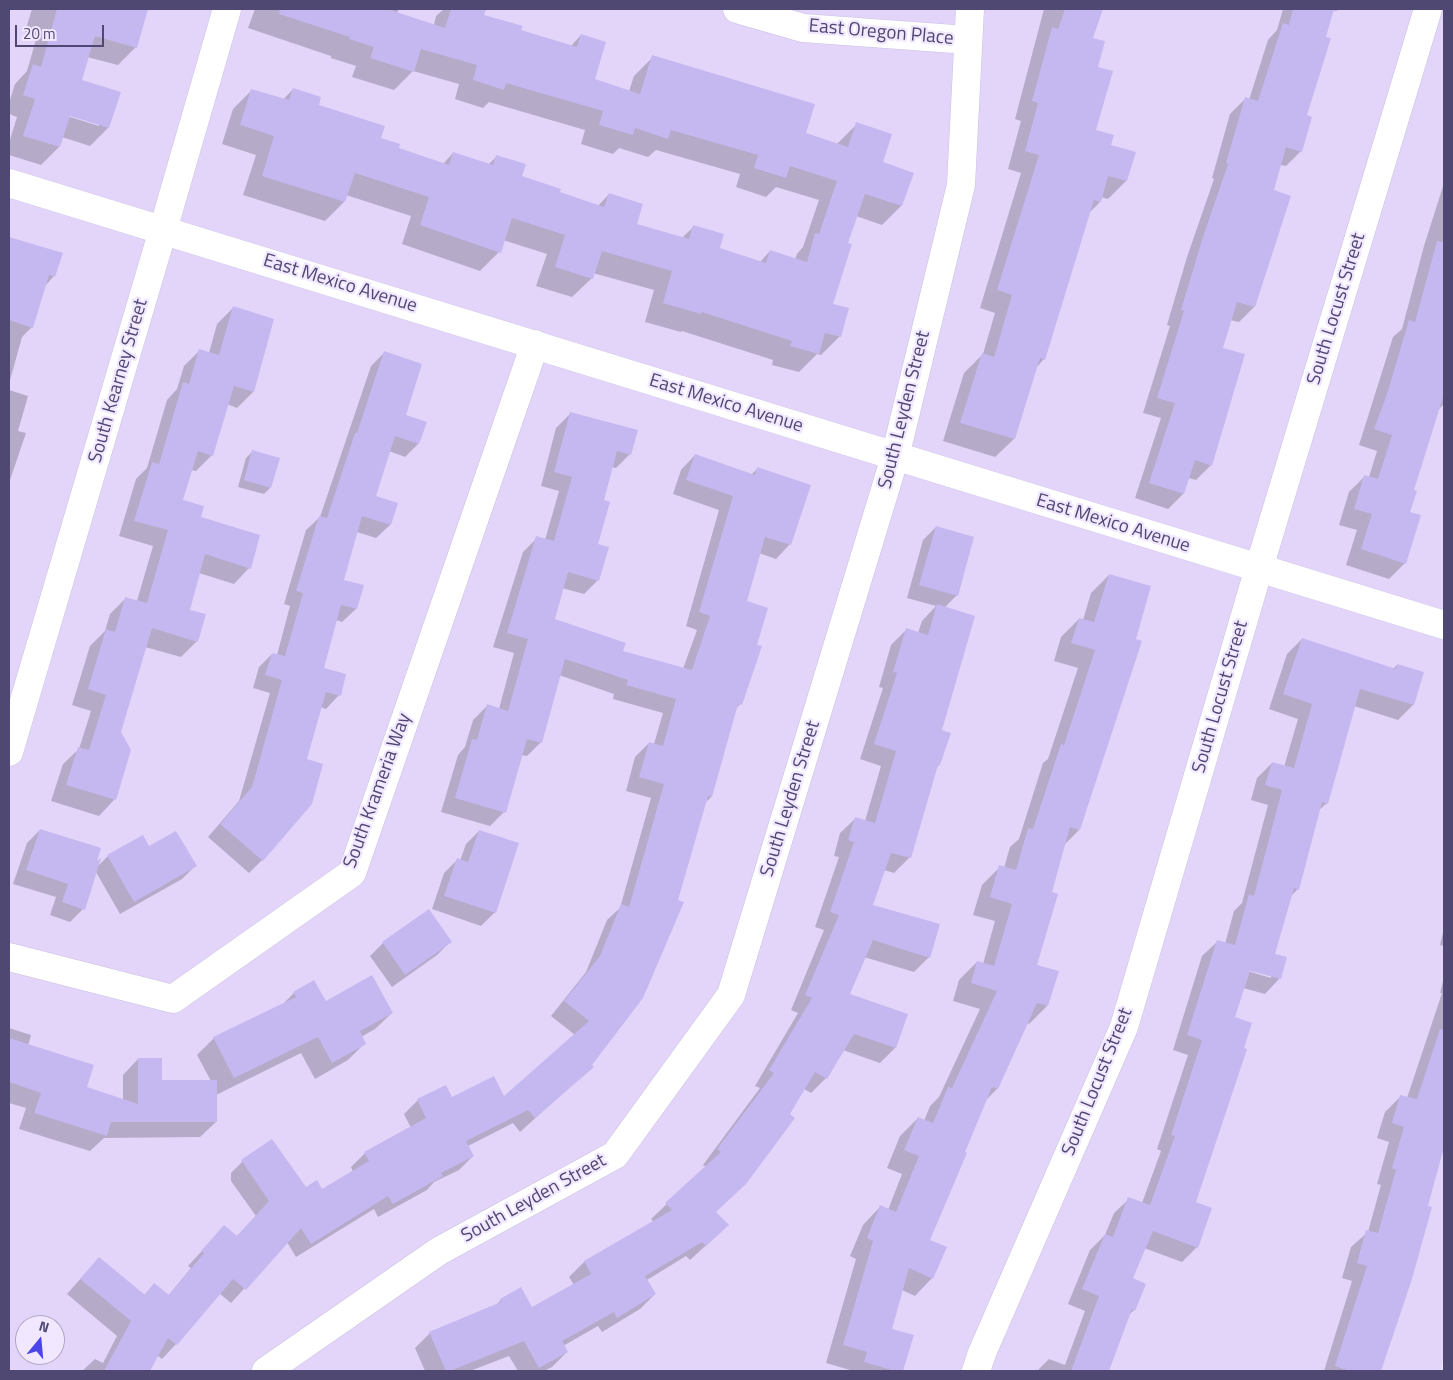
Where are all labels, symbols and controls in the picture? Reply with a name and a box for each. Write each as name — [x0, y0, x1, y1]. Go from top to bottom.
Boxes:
scale bar — [18, 15, 106, 47]
street label: East Oregon Place — [808, 15, 954, 51]
text: 20 m — [23, 22, 56, 45]
street label: South Locust Street — [1303, 230, 1371, 388]
street label: East Mexico Avenue — [260, 250, 420, 318]
street label: South Kearney Street — [85, 296, 153, 466]
street label: South Leyden Street — [874, 329, 936, 491]
street label: East Mexico Avenue — [646, 370, 806, 438]
street label: East Mexico Avenue — [1033, 490, 1193, 558]
street label: South Locust Street — [1188, 618, 1254, 776]
street label: South Krameria Way — [339, 710, 417, 872]
street label: South Leyden Street — [756, 718, 826, 880]
street label: South Locust Street — [1058, 1005, 1138, 1159]
street label: South Leyden Street — [458, 1150, 610, 1248]
north arrow — [15, 1315, 65, 1365]
text: N — [37, 1315, 52, 1338]

